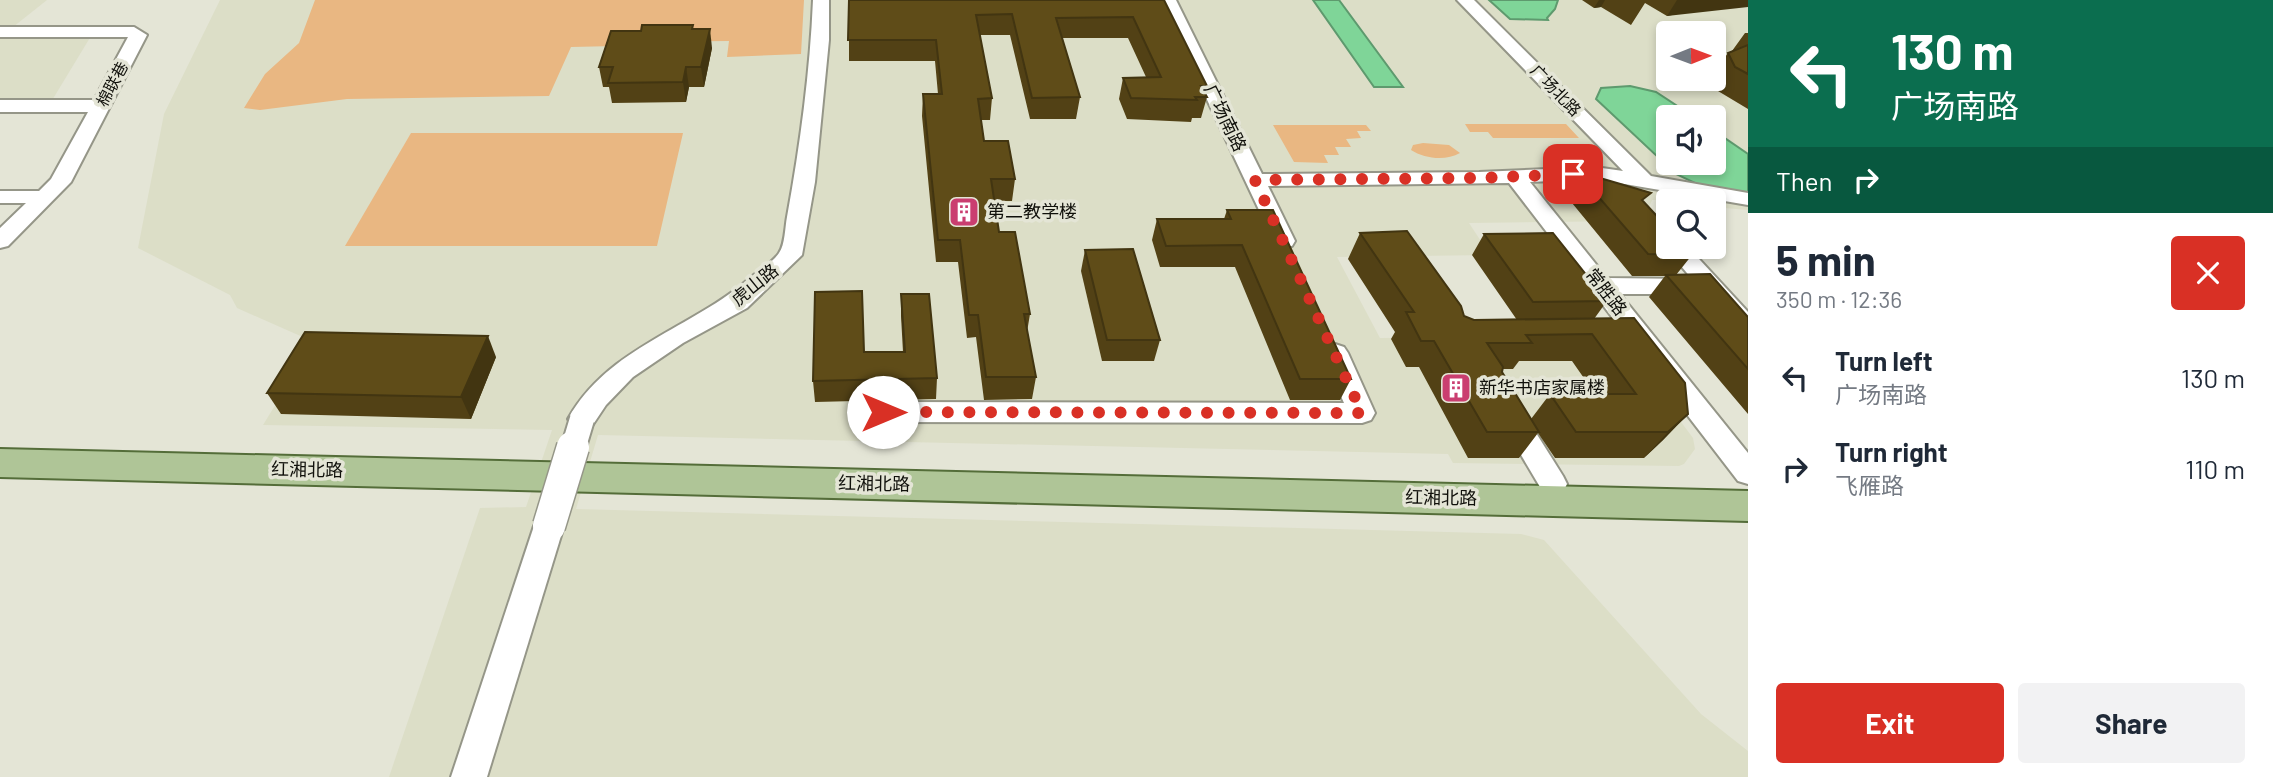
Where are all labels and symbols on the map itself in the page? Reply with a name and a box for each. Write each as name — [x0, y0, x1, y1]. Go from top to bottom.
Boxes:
north arrow — [1656, 21, 1726, 91]
street label: 棉联巷 — [92, 58, 131, 109]
street label: 广场北路 — [1527, 60, 1585, 119]
street label: 广场南路 — [1200, 80, 1252, 155]
pin — [1543, 144, 1603, 204]
building icon: 第二教学楼 — [947, 195, 981, 229]
place label: 第二教学楼 — [987, 200, 1077, 222]
street label: 虎山路 — [726, 259, 782, 310]
street label: 常胜路 — [1581, 263, 1632, 319]
building icon: 新华书店家属楼 — [1439, 371, 1473, 405]
position arrow — [846, 375, 920, 449]
place label: 新华书店家属楼 — [1479, 376, 1605, 398]
street label: 红湘北路 — [271, 457, 343, 481]
street label: 红湘北路 — [838, 471, 910, 495]
street label: 红湘北路 — [1405, 485, 1477, 509]

